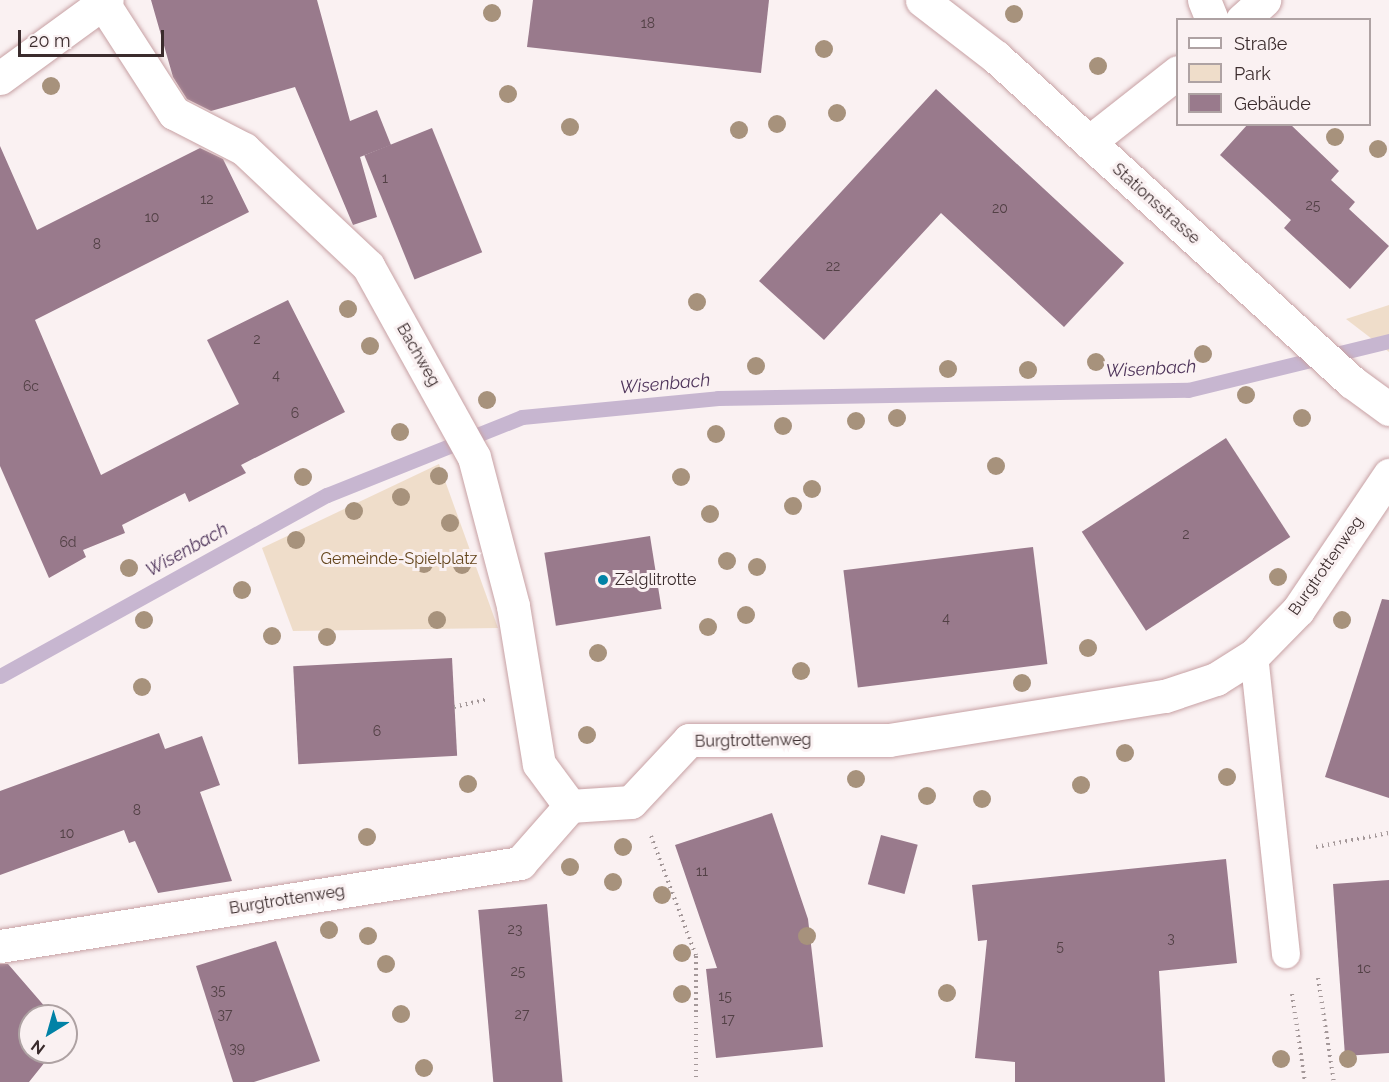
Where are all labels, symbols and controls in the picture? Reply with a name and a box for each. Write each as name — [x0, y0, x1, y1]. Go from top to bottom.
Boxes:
house number: 18 — [641, 15, 655, 31]
scale bar — [21, 18, 166, 56]
legend — [1176, 18, 1371, 126]
text: 20 m — [29, 30, 71, 51]
text: Straße — [1234, 33, 1287, 54]
text: Park — [1234, 63, 1271, 84]
text: Gebäude — [1234, 93, 1311, 114]
street label: Stationsstrasse — [1108, 160, 1204, 248]
house number: 1 — [382, 170, 388, 186]
house number: 12 — [200, 191, 214, 207]
house number: 25 — [1306, 197, 1320, 213]
house number: 20 — [992, 200, 1008, 216]
house number: 10 — [145, 209, 159, 225]
house number: 8 — [93, 236, 101, 252]
house number: 22 — [826, 258, 840, 274]
street label: Bachweg — [392, 320, 444, 390]
house number: 2 — [253, 331, 261, 347]
water label: Wisenbach — [1105, 356, 1197, 382]
house number: 4 — [272, 367, 280, 383]
water label: Wisenbach — [619, 369, 711, 399]
house number: 6c — [23, 378, 39, 394]
house number: 6 — [291, 405, 299, 421]
street label: Burgtrottenweg — [1285, 513, 1367, 619]
water label: Wisenbach — [142, 519, 232, 581]
house number: 2 — [1182, 526, 1190, 542]
house number: 6d — [59, 534, 77, 550]
park label: Gemeinde-Spielplatz — [321, 549, 477, 569]
place label: Zelglitrotte — [615, 570, 696, 590]
marker: Zelglitrotte — [596, 573, 610, 587]
house number: 4 — [942, 610, 950, 626]
house number: 6 — [373, 723, 381, 739]
street label: Burgtrottenweg — [695, 730, 811, 752]
house number: 8 — [133, 802, 141, 818]
house number: 10 — [60, 825, 74, 841]
house number: 11 — [696, 863, 708, 879]
street label: Burgtrottenweg — [228, 881, 346, 919]
house number: 23 — [508, 921, 522, 937]
house number: 3 — [1167, 930, 1175, 946]
house number: 5 — [1056, 938, 1064, 954]
house number: 1c — [1357, 960, 1371, 976]
house number: 25 — [511, 963, 525, 979]
house number: 35 — [210, 982, 226, 998]
house number: 15 — [718, 988, 732, 1004]
north arrow — [18, 1004, 78, 1064]
house number: 37 — [218, 1006, 232, 1022]
house number: 27 — [515, 1006, 529, 1022]
house number: 17 — [721, 1011, 735, 1027]
text: N — [27, 1036, 49, 1058]
house number: 39 — [229, 1040, 245, 1056]

